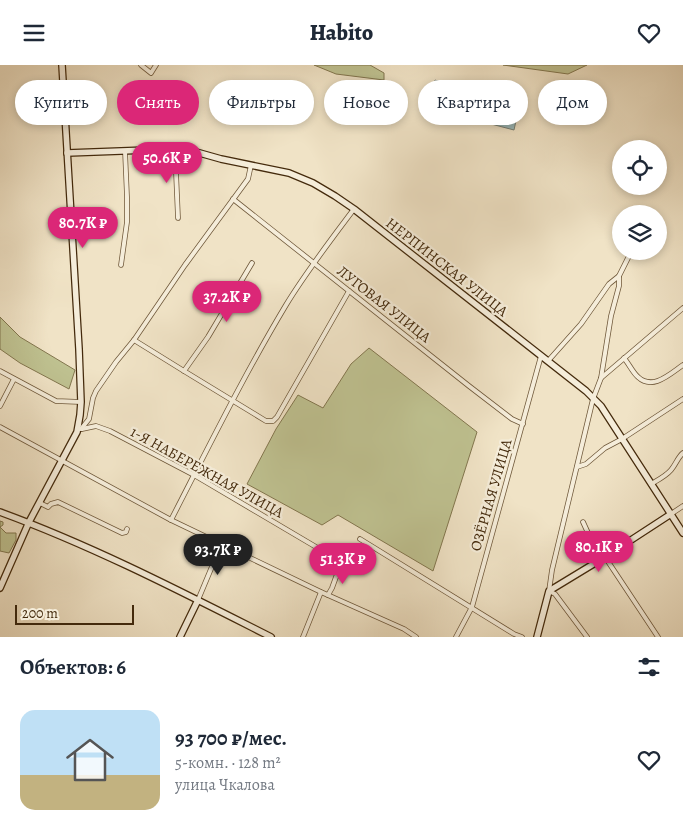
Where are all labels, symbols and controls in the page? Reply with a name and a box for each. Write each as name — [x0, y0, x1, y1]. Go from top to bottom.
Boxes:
text: Habito — [310, 18, 373, 48]
icon: menu — [20, 19, 48, 47]
icon: heart — [635, 19, 663, 47]
chip: Купить — [15, 80, 107, 125]
chip: Снять — [117, 80, 199, 125]
chip: Фильтры — [209, 80, 314, 125]
chip: Новое — [324, 80, 408, 125]
chip: Квартира — [418, 80, 528, 125]
chip: Дом — [538, 80, 607, 125]
map controls — [612, 140, 667, 260]
button: locate — [612, 140, 667, 195]
pin: 50.6K ₽ — [121, 141, 213, 184]
text: 50.6K ₽ — [143, 147, 191, 169]
button: layers — [612, 205, 667, 260]
pin: 80.7K ₽ — [37, 207, 129, 249]
text: 80.7K ₽ — [59, 212, 107, 234]
street label: НЕРПИНСКАЯ УЛИЦА — [382, 213, 512, 321]
street label: ЛУГОВАЯ УЛИЦА — [333, 261, 435, 347]
pin: 37.2K ₽ — [181, 281, 273, 323]
text: 37.2K ₽ — [203, 286, 251, 308]
street label: 1-Я НАБЕРЕЖНАЯ УЛИЦА — [127, 422, 287, 523]
street label: ОЗЁРНАЯ УЛИЦА — [465, 436, 517, 553]
pin: 80.1K ₽ — [553, 531, 645, 573]
pin: 93.7K ₽ — [172, 533, 264, 576]
text: 80.1K ₽ — [575, 536, 623, 558]
text: 93.7K ₽ — [195, 539, 241, 561]
pin: 51.3K ₽ — [297, 543, 389, 585]
text: 51.3K ₽ — [320, 548, 366, 570]
scale bar — [15, 602, 134, 625]
text: 200 m — [22, 604, 58, 623]
text: Объектов: 6 — [20, 653, 126, 681]
icon: filters — [635, 653, 663, 681]
text: 93 700 ₽/мес. — [175, 724, 287, 752]
icon: home — [60, 730, 120, 790]
icon: heart — [635, 746, 663, 774]
text: 5-комн. · 128 m² — [175, 752, 281, 774]
text: улица Чкалова — [175, 774, 275, 796]

